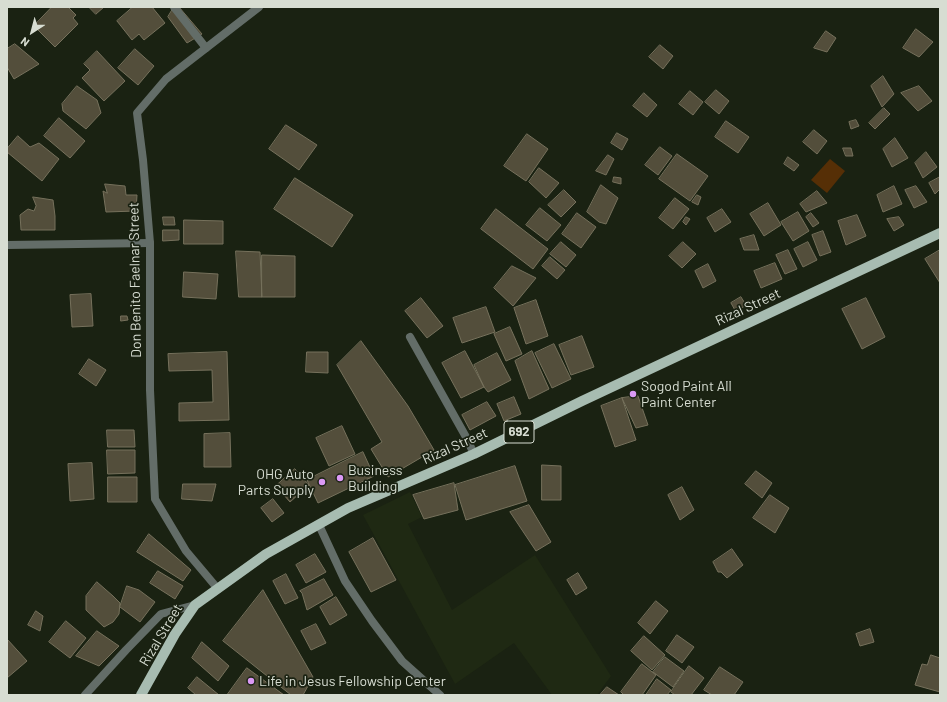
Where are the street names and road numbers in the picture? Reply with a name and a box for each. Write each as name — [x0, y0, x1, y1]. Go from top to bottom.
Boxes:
street label: Don Benito Faelnar Street — [125, 202, 145, 358]
street label: Rizal Street — [713, 285, 783, 329]
road number: 692 — [504, 421, 534, 443]
street label: Rizal Street — [420, 424, 490, 468]
street label: Rizal Street — [136, 601, 186, 669]

